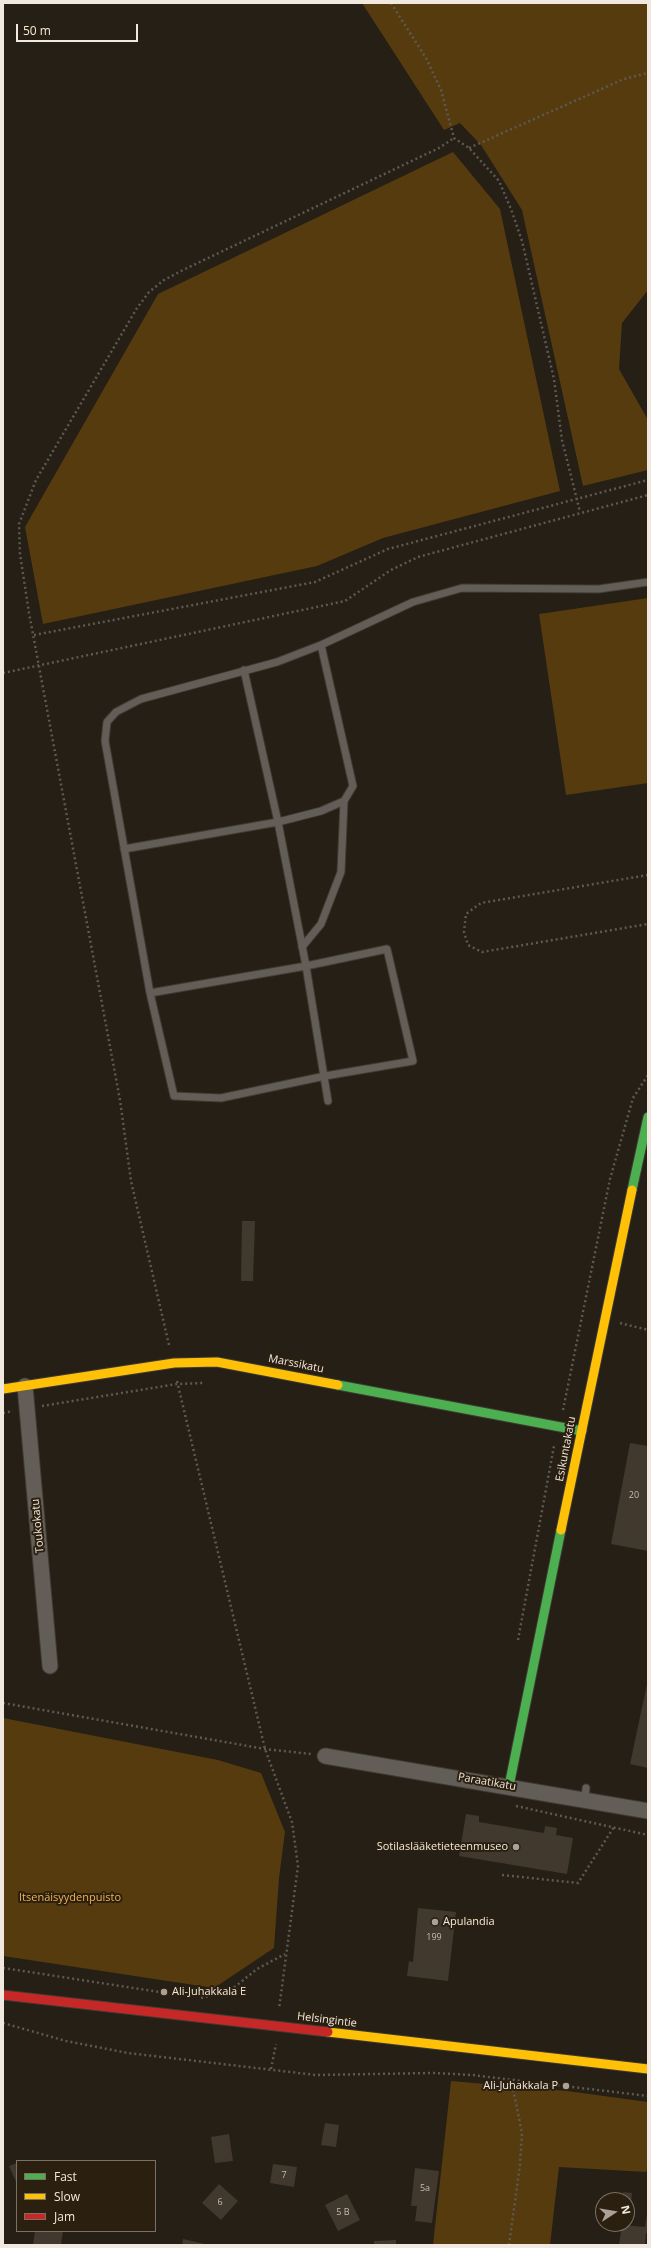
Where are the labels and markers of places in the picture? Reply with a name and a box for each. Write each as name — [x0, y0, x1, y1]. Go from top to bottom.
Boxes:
place label: Sotilaslääketieteenmuseo — [377, 1840, 508, 1854]
marker: Sotilaslääketieteenmuseo — [511, 1842, 521, 1852]
place label: Apulandia — [443, 1915, 495, 1929]
marker: Apulandia — [430, 1917, 440, 1927]
place label: Ali-Juhakkala E — [172, 1985, 246, 1999]
marker: Ali-Juhakkala E — [159, 1987, 169, 1997]
place label: Ali-Juhakkala P — [483, 2079, 558, 2093]
marker: Ali-Juhakkala P — [561, 2081, 571, 2091]

